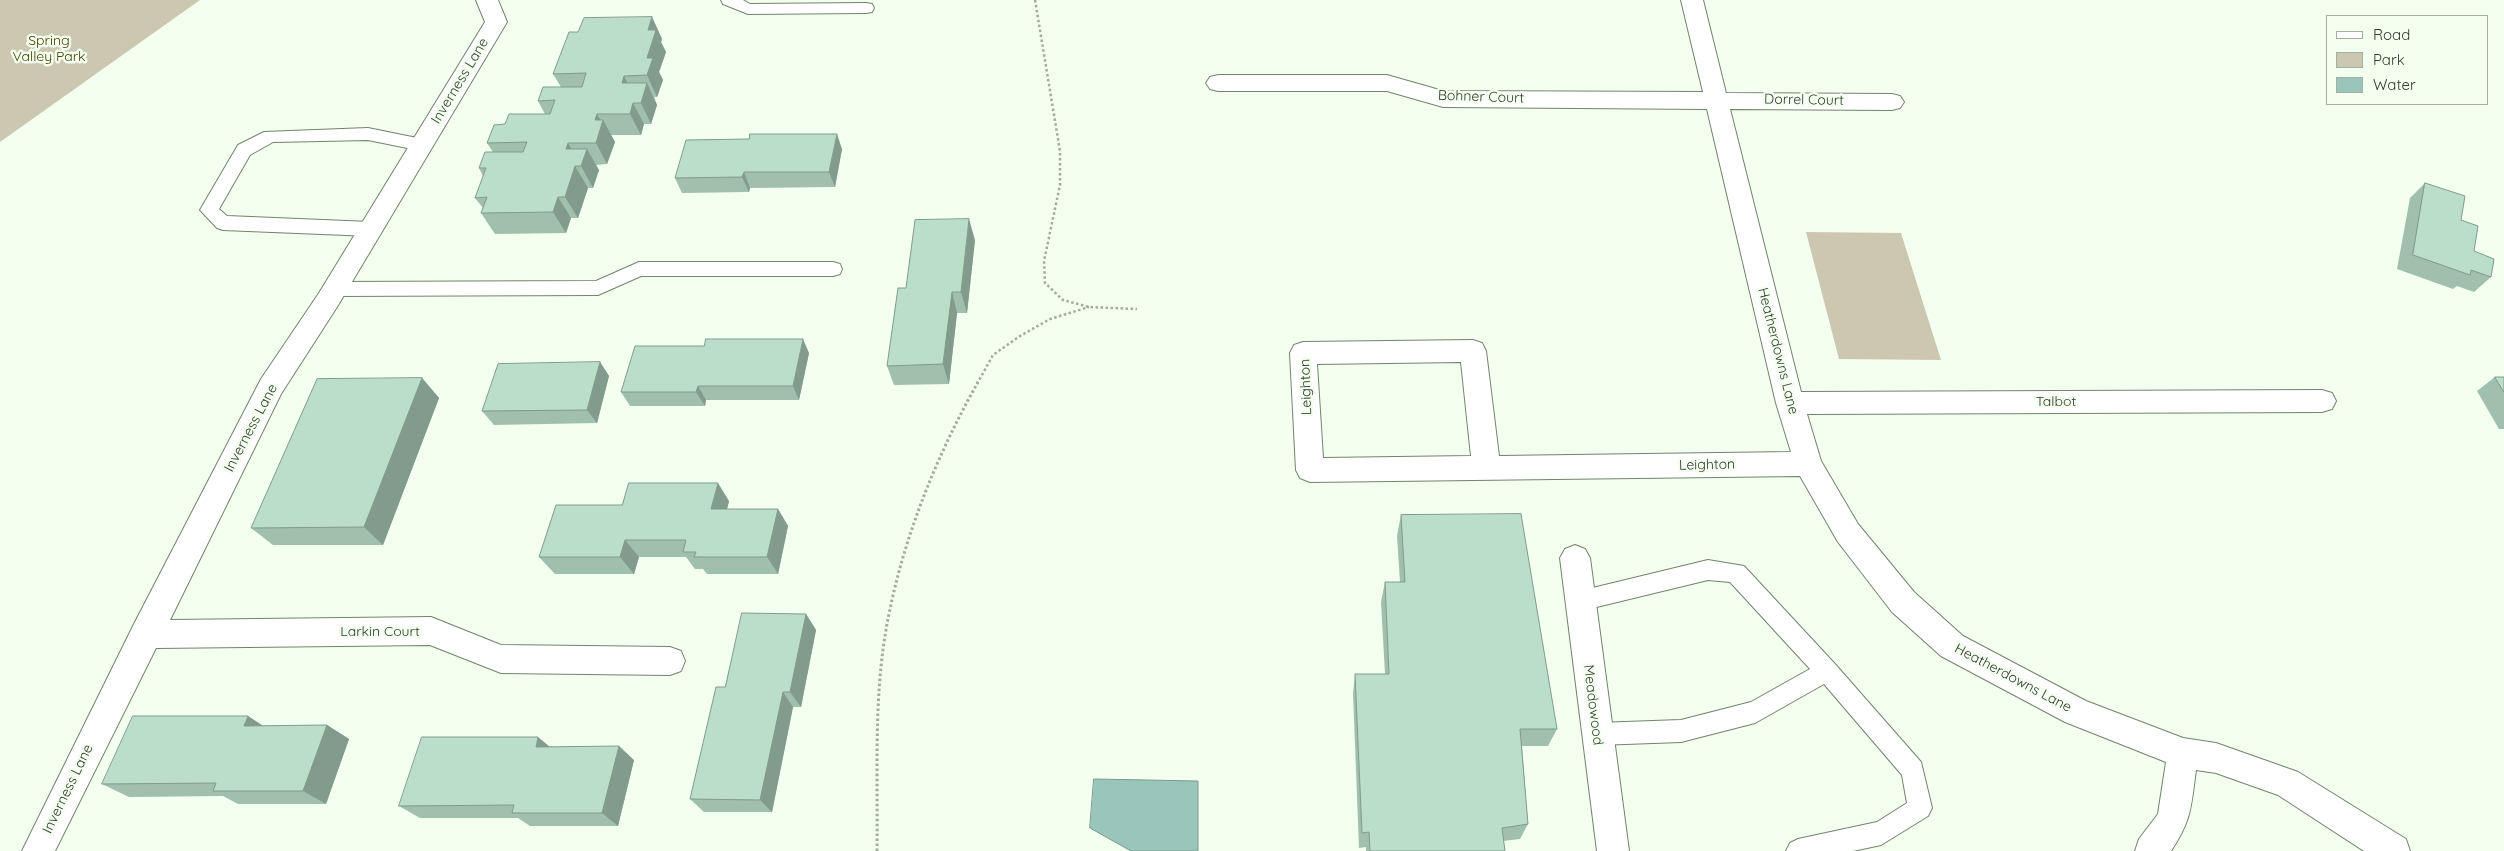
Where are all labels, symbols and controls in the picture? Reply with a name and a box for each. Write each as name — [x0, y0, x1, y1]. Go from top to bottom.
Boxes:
legend — [2326, 15, 2489, 105]
text: Road — [2373, 25, 2410, 44]
park label: Spring Valley Park — [12, 33, 86, 65]
street label: Inverness Lane — [428, 35, 492, 127]
text: Park — [2373, 50, 2405, 69]
text: Water — [2373, 75, 2416, 94]
street label: Bohner Court — [1438, 87, 1524, 107]
street label: Dorrel Court — [1764, 91, 1844, 109]
street label: Heatherdowns Lane — [1754, 286, 1802, 416]
street label: Leighton — [1297, 359, 1315, 415]
street label: Inverness Lane — [221, 381, 281, 475]
street label: Talbot — [2036, 394, 2076, 410]
street label: Leighton — [1679, 456, 1735, 474]
street label: Larkin Court — [340, 624, 420, 640]
street label: Heatherdowns Lane — [1952, 640, 2074, 716]
street label: Meadowood — [1580, 664, 1606, 746]
street label: Inverness Lane — [39, 742, 97, 836]

